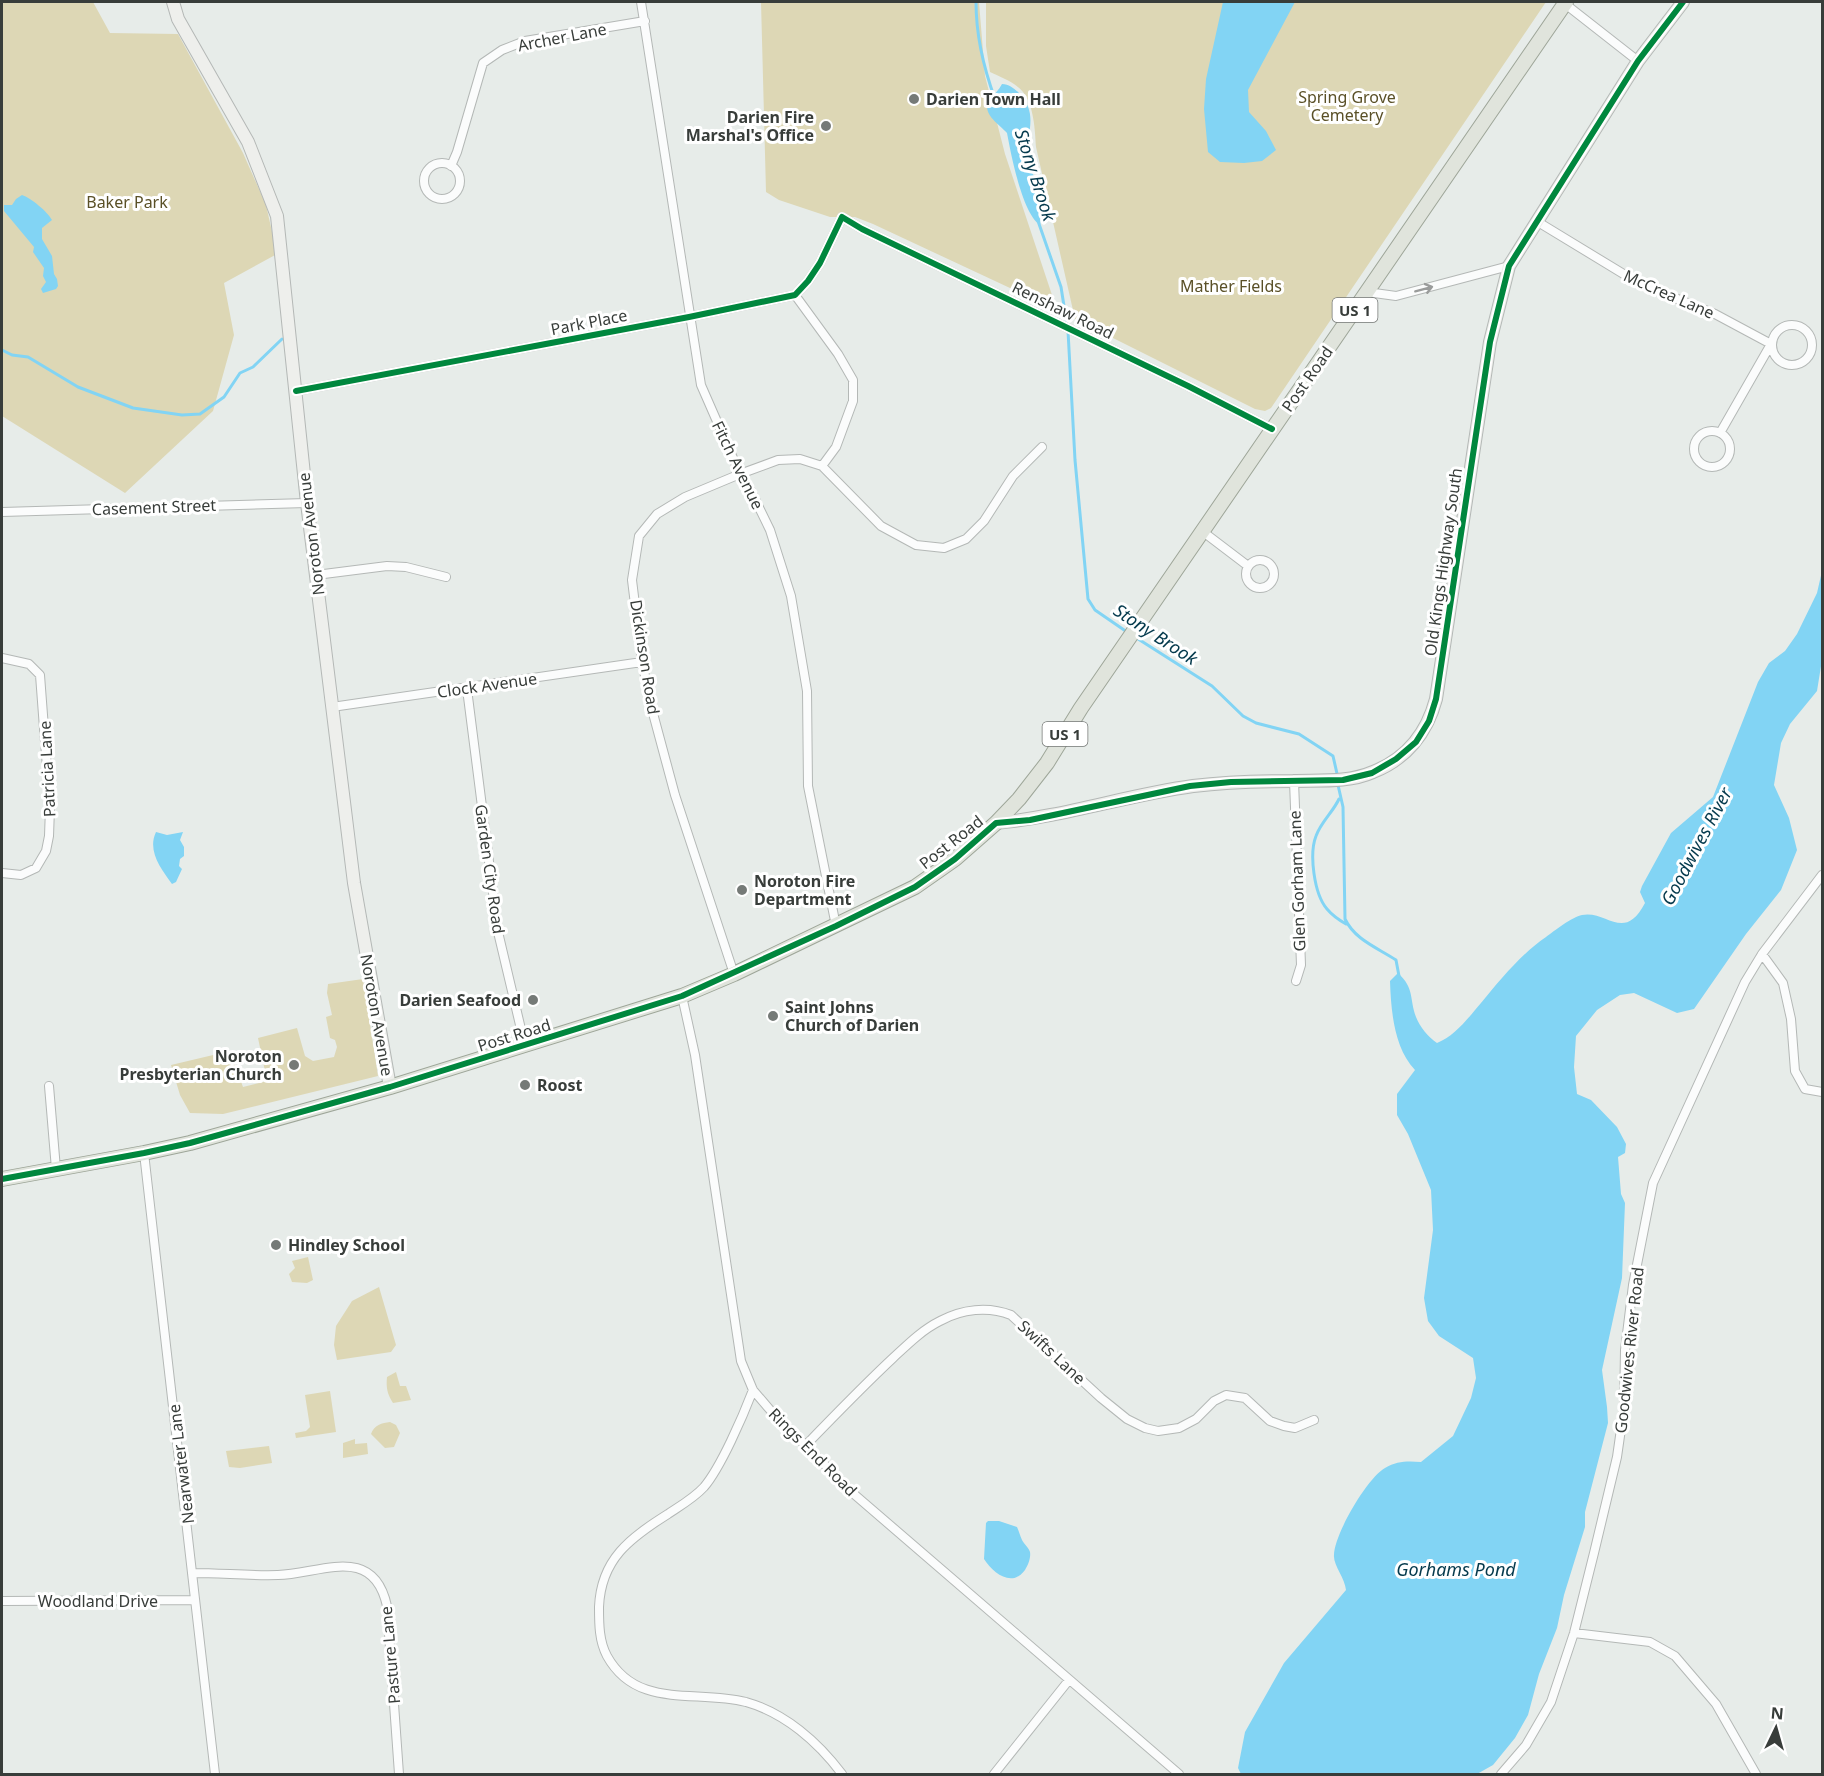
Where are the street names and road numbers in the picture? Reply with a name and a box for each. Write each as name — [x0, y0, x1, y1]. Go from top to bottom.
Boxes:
street label: Archer Lane — [516, 18, 608, 56]
street label: McCrea Lane — [1620, 264, 1718, 324]
street label: Renshaw Road — [1008, 276, 1118, 344]
road number: US 1 — [1332, 298, 1378, 322]
street label: Park Place — [549, 304, 629, 340]
street label: Post Road — [1276, 342, 1338, 416]
street label: Fitch Avenue — [707, 417, 769, 513]
street label: Old Kings Highway South — [1419, 466, 1467, 658]
street label: Noroton Avenue — [293, 471, 329, 597]
street label: Casement Street — [92, 494, 217, 520]
street label: Dickinson Road — [625, 598, 665, 716]
street label: Clock Avenue — [436, 667, 538, 703]
street label: Patricia Lane — [33, 720, 61, 818]
road number: US 1 — [1042, 722, 1088, 746]
street label: Garden City Road — [470, 803, 510, 935]
street label: Post Road — [915, 810, 987, 874]
street label: Glen Gorham Lane — [1284, 810, 1310, 952]
street label: Noroton Avenue — [355, 952, 399, 1078]
street label: Post Road — [475, 1013, 553, 1057]
street label: Goodwives River Road — [1609, 1266, 1649, 1434]
street label: Swifts Lane — [1013, 1315, 1091, 1389]
street label: Nearwater Lane — [163, 1403, 199, 1525]
street label: Rings End Road — [764, 1403, 862, 1501]
street label: Woodland Drive — [38, 1590, 158, 1612]
street label: Pasture Lane — [375, 1605, 405, 1705]

